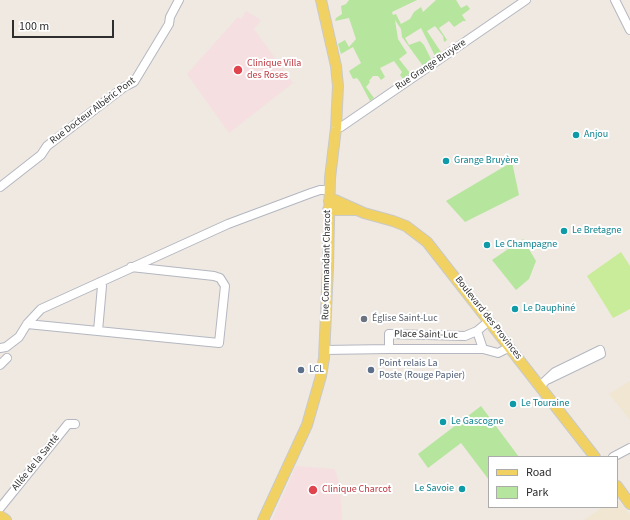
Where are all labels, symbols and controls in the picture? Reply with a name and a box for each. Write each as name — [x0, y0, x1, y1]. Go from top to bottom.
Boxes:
scale bar — [14, 12, 116, 38]
text: 100 m — [19, 18, 49, 35]
street label: Rue Grange Bruyère — [393, 37, 469, 93]
place label: Clinique Villa des Roses — [247, 58, 301, 82]
marker: Clinique Villa des Roses — [232, 64, 244, 76]
street label: Rue Docteur Albéric Pont — [48, 75, 138, 147]
place label: Anjou — [584, 129, 608, 141]
marker: Anjou — [571, 130, 581, 140]
place label: Grange Bruyère — [454, 155, 518, 167]
marker: Grange Bruyère — [441, 156, 451, 166]
street label: Rue Commandant Charcot — [320, 210, 334, 320]
place label: Le Bretagne — [572, 225, 621, 237]
marker: Le Bretagne — [559, 226, 569, 236]
place label: Le Champagne — [495, 239, 557, 251]
marker: Le Champagne — [482, 240, 492, 250]
street label: Boulevard des Provinces — [452, 274, 524, 362]
place label: Le Dauphiné — [523, 303, 575, 315]
marker: Le Dauphiné — [510, 304, 520, 314]
place label: Église Saint-Luc — [372, 313, 438, 325]
marker: Église Saint-Luc — [359, 314, 369, 324]
street label: Place Saint-Luc — [394, 328, 458, 342]
place label: Point relais La Poste (Rouge Papier) — [379, 358, 465, 382]
place label: LCL — [309, 364, 324, 376]
marker: LCL — [296, 365, 306, 375]
marker: Point relais La Poste (Rouge Papier) — [366, 365, 376, 375]
place label: Le Touraine — [521, 398, 569, 410]
marker: Le Touraine — [508, 399, 518, 409]
place label: Le Gascogne — [451, 416, 503, 428]
marker: Le Gascogne — [438, 417, 448, 427]
street label: Allée de la Santé — [10, 433, 62, 493]
legend — [488, 456, 618, 508]
text: Road — [526, 464, 552, 481]
place label: Le Savoie — [414, 483, 454, 495]
marker: Clinique Charcot — [307, 484, 319, 496]
place label: Clinique Charcot — [322, 484, 391, 496]
marker: Le Savoie — [457, 484, 467, 494]
text: Park — [526, 484, 548, 501]

